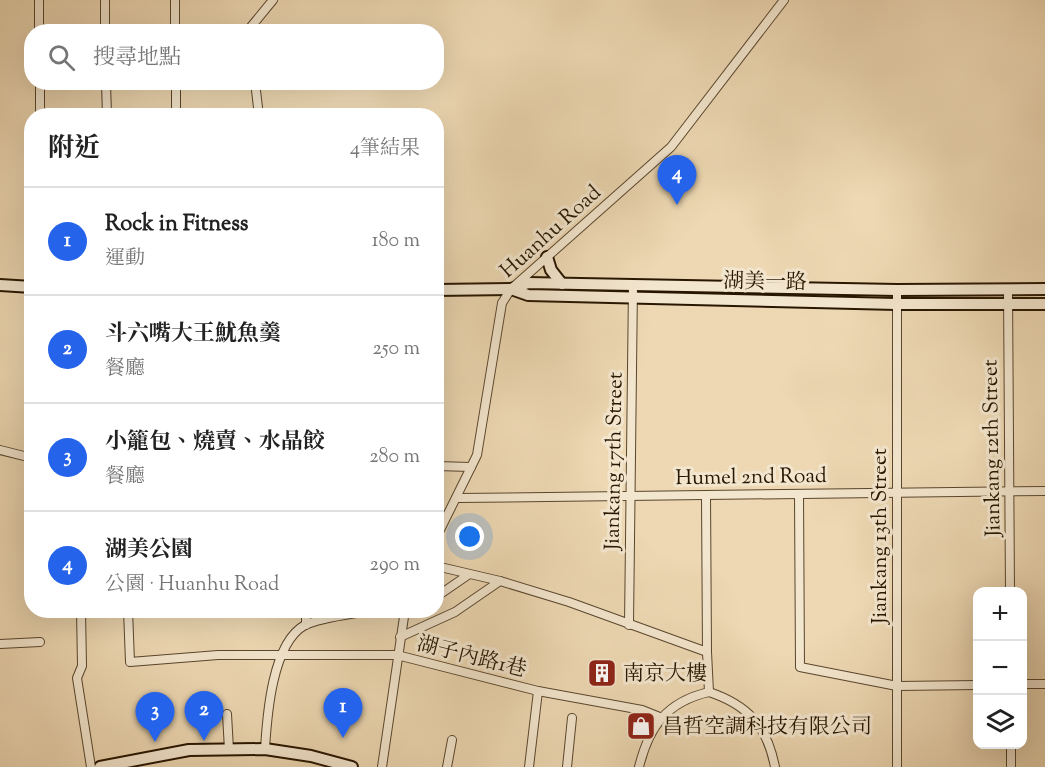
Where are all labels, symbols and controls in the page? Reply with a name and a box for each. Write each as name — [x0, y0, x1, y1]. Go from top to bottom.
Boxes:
search box — [24, 24, 444, 90]
icon: search — [45, 41, 78, 74]
text: 搜尋地點 — [93, 43, 181, 75]
text: 附近 — [48, 131, 100, 168]
text: 4筆結果 — [350, 135, 420, 164]
pin: 4 — [658, 156, 696, 205]
street label: Huanhu Road — [494, 179, 609, 286]
text: Rock in Fitness — [105, 209, 249, 241]
text: 1 — [64, 227, 71, 256]
text: 180 m — [372, 227, 420, 256]
text: 運動 — [105, 245, 145, 274]
street label: 湖美一路 — [723, 267, 807, 299]
text: 斗六嘴大王魷魚羹 — [105, 319, 281, 351]
text: 2 — [63, 335, 72, 364]
text: 250 m — [372, 335, 420, 364]
text: 餐廳 — [105, 355, 145, 384]
street label: Jiankang 12th Street — [976, 359, 1010, 538]
street label: Jiankang 17th Street — [598, 372, 632, 551]
text: 小籠包、燒賣、水晶餃 — [105, 427, 325, 459]
text: 3 — [63, 443, 72, 472]
text: 280 m — [369, 443, 420, 472]
street label: Jiankang 13th Street — [866, 448, 896, 625]
street label: Humel 2nd Road — [675, 462, 827, 494]
text: 餐廳 — [105, 463, 145, 492]
your location — [455, 522, 484, 551]
text: 湖美公園 — [105, 535, 193, 567]
text: 4 — [62, 551, 73, 580]
text: 290 m — [370, 551, 420, 580]
text: 公園 · Huanhu Road — [105, 571, 279, 600]
map controls — [973, 587, 1027, 749]
button: + — [973, 587, 1027, 641]
street label: 湖子內路1巷 — [413, 630, 530, 686]
button: − — [973, 641, 1027, 695]
building icon: 南京大樓 — [586, 657, 618, 689]
place label: 南京大樓 — [623, 660, 707, 690]
pin: 1 — [324, 688, 362, 738]
pin: 3 — [136, 692, 174, 742]
pin: 2 — [184, 692, 224, 741]
button: layers — [973, 695, 1027, 749]
shop icon: 昌哲空調科技有限公司 — [625, 710, 657, 742]
place label: 昌哲空調科技有限公司 — [662, 713, 872, 743]

